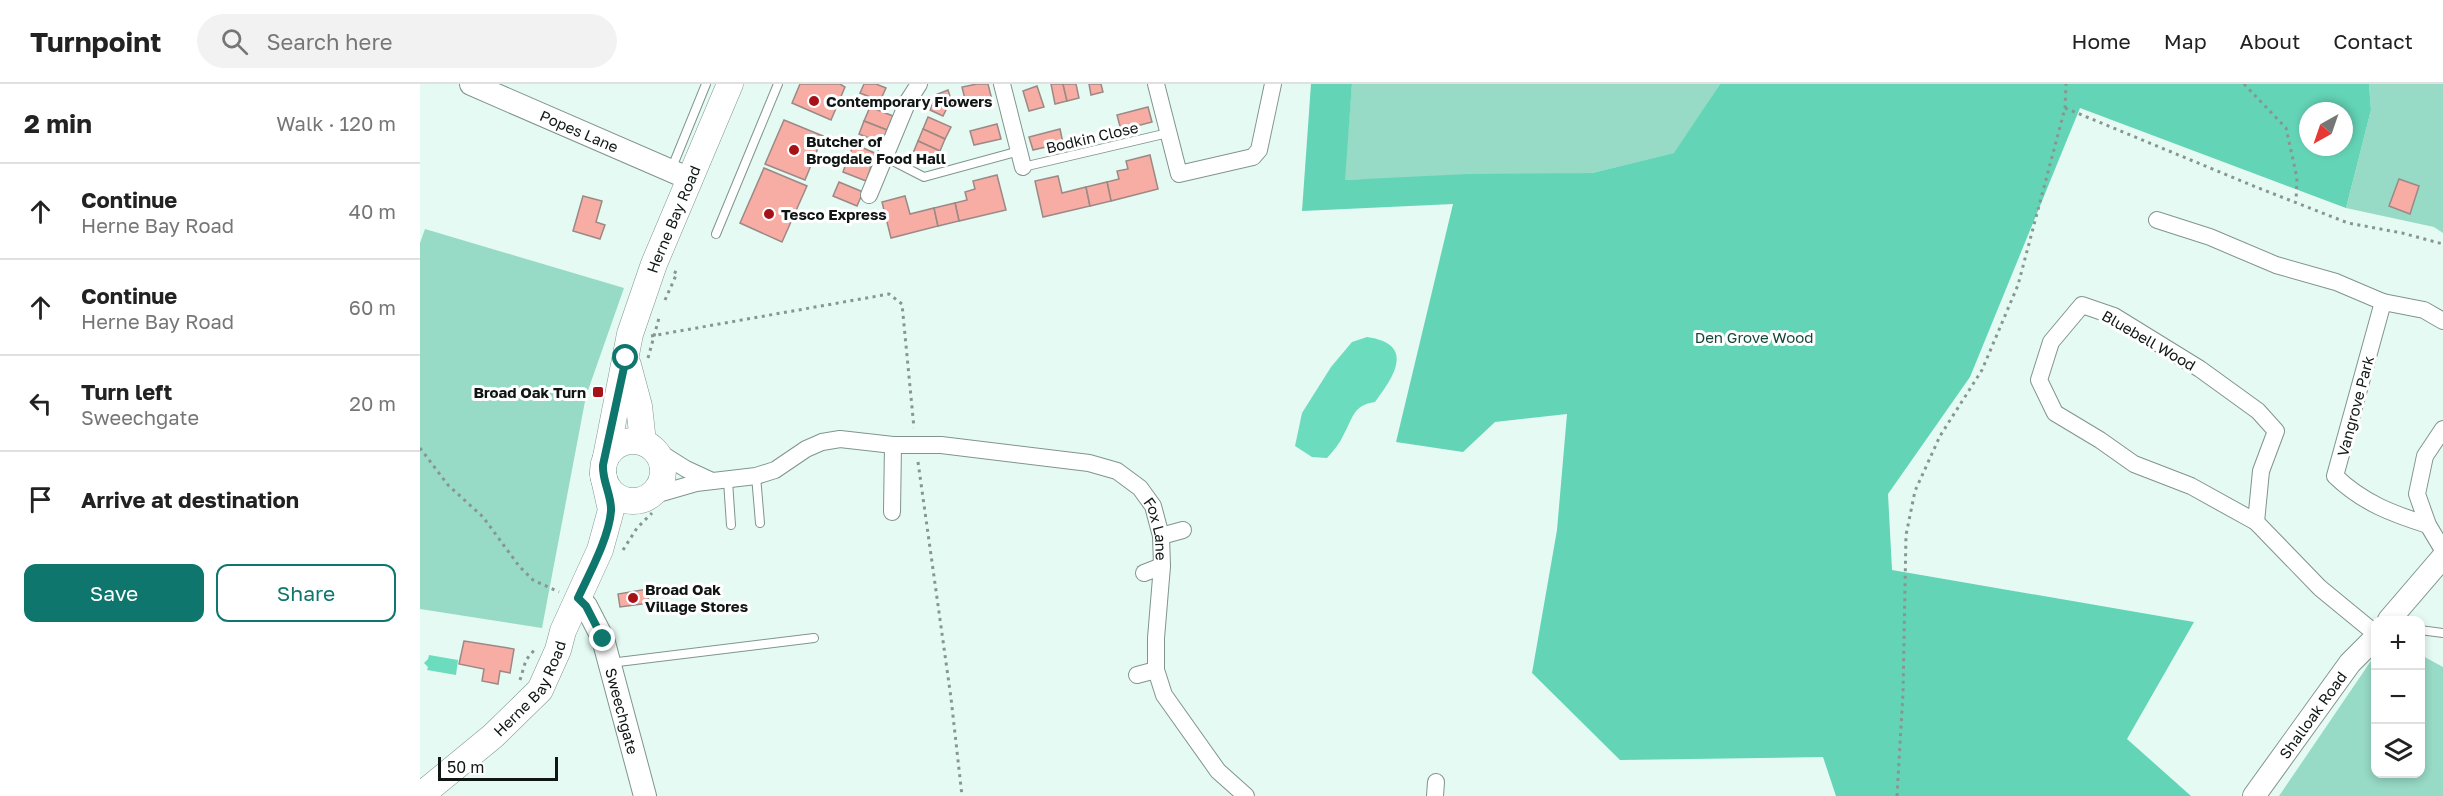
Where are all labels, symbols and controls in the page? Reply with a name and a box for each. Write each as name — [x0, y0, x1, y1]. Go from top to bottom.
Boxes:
search box — [197, 14, 617, 68]
text: Turnpoint — [30, 25, 161, 58]
icon: search — [218, 25, 251, 58]
text: Search here — [266, 28, 393, 55]
text: Home — [2071, 28, 2131, 54]
text: Map — [2164, 28, 2207, 54]
text: About — [2240, 28, 2300, 54]
text: Contact — [2333, 28, 2413, 54]
place label: Contemporary Flowers — [826, 92, 993, 110]
marker: Contemporary Flowers — [807, 94, 821, 108]
north arrow — [2299, 102, 2353, 156]
street label: Popes Lane — [537, 106, 621, 156]
text: 2 min — [24, 108, 92, 139]
text: Walk · 120 m — [276, 111, 396, 135]
street label: Bodkin Close — [1044, 118, 1140, 156]
place label: Butcher of Brogdale Food Hall — [806, 132, 946, 167]
marker: Butcher of Brogdale Food Hall — [787, 143, 801, 157]
street label: Herne Bay Road — [643, 163, 704, 275]
text: Continue — [81, 186, 177, 213]
icon: ahead — [24, 195, 57, 228]
text: 40 m — [349, 199, 396, 223]
place label: Tesco Express — [781, 205, 887, 223]
marker: Tesco Express — [762, 207, 776, 221]
text: Herne Bay Road — [81, 213, 234, 237]
text: Continue — [81, 282, 177, 309]
icon: ahead — [24, 291, 57, 324]
text: 60 m — [349, 295, 396, 319]
street label: Bluebell Wood — [2099, 306, 2199, 374]
text: Herne Bay Road — [81, 309, 234, 333]
park label: Den Grove Wood — [1695, 328, 1813, 346]
route start — [612, 344, 638, 370]
street label: Vangrove Park — [2333, 353, 2377, 458]
text: Turn left — [81, 378, 172, 405]
place label: Broad Oak Turn — [473, 383, 586, 401]
marker: Broad Oak Turn — [591, 385, 605, 399]
icon: left — [24, 387, 57, 420]
text: 20 m — [349, 391, 396, 415]
text: Sweechgate — [81, 405, 199, 429]
icon: arrive — [24, 483, 57, 516]
text: Arrive at destination — [81, 486, 299, 513]
street label: Fox Lane — [1140, 493, 1171, 561]
button: Save — [24, 564, 204, 622]
button: Share — [216, 564, 396, 622]
place label: Broad Oak Village Stores — [645, 580, 748, 615]
marker: Broad Oak Village Stores — [626, 591, 640, 605]
map controls — [2371, 616, 2425, 778]
button: + — [2371, 616, 2425, 670]
route end — [589, 625, 615, 651]
street label: Herne Bay Road — [490, 639, 569, 740]
street label: Sweechgate — [602, 666, 642, 756]
street label: Shalloak Road — [2275, 668, 2350, 762]
button: − — [2371, 670, 2425, 724]
button: layers — [2371, 724, 2425, 778]
scale bar — [438, 754, 558, 782]
text: 50 m — [447, 757, 484, 777]

